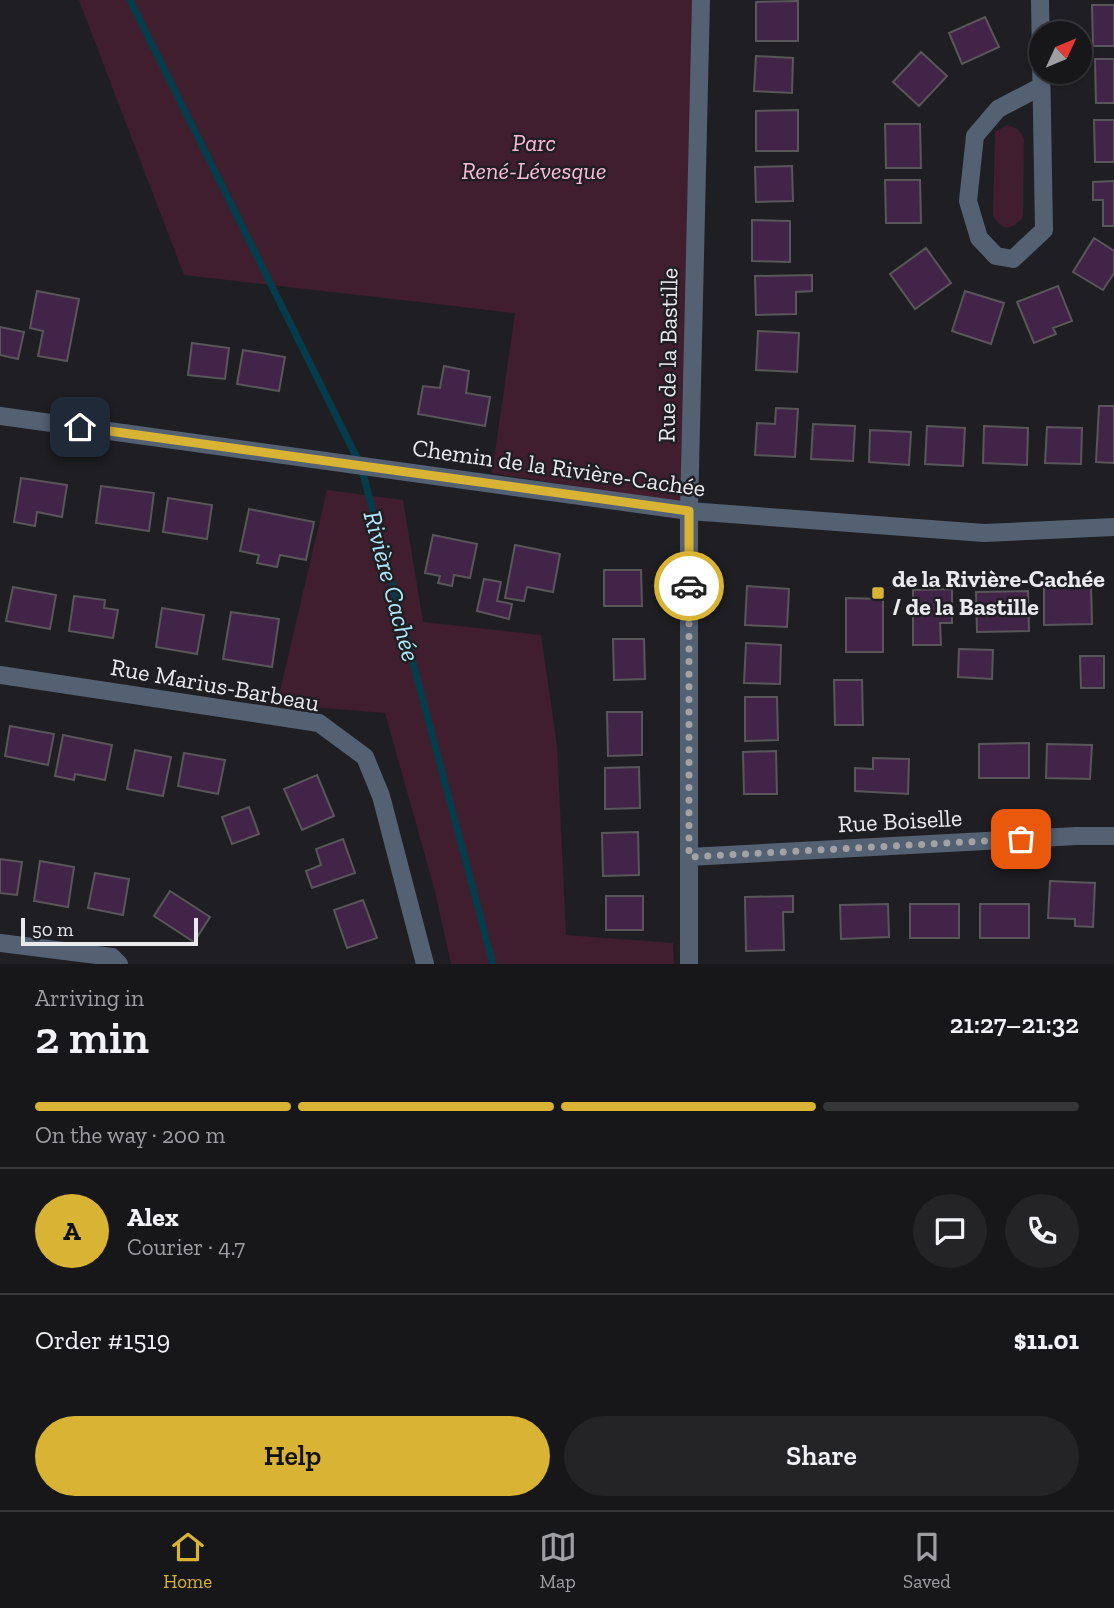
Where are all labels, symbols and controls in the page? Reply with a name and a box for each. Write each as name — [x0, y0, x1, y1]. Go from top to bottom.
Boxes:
north arrow — [1029, 21, 1092, 84]
map controls — [1029, 21, 1092, 84]
park label: Parc René-Lévesque — [461, 128, 607, 185]
street label: Rue de la Bastille — [651, 267, 684, 443]
pin — [50, 397, 110, 457]
icon: home — [61, 408, 99, 446]
street label: Chemin de la Rivière-Cachée — [411, 433, 707, 502]
water label: Rivière Cachée — [357, 507, 427, 665]
courier — [654, 551, 724, 621]
place label: de la Rivière-Cachée / de la Bastille — [892, 564, 1105, 621]
icon: car — [670, 567, 708, 605]
marker: de la Rivière-Cachée / de la Bastille — [870, 585, 886, 601]
street label: Rue Marius-Barbeau — [108, 652, 322, 717]
street label: Rue Boiselle — [837, 803, 963, 838]
pin — [991, 809, 1051, 869]
icon: bag — [1002, 820, 1040, 858]
scale bar — [21, 915, 198, 947]
text: 50 m — [32, 918, 73, 941]
text: Arriving in — [35, 984, 144, 1012]
text: 21:27–21:32 — [950, 1008, 1079, 1040]
text: 2 min — [35, 1010, 149, 1065]
text: On the way · 200 m — [35, 1121, 225, 1149]
button: chat — [913, 1194, 987, 1268]
button: phone — [1005, 1194, 1079, 1268]
text: Alex — [127, 1201, 179, 1233]
text: A — [63, 1215, 81, 1247]
text: Courier · 4.7 — [127, 1233, 245, 1261]
text: Order #1519 — [35, 1324, 170, 1356]
text: $11.01 — [1014, 1324, 1079, 1356]
button: Help — [35, 1416, 550, 1496]
button: Share — [564, 1416, 1079, 1496]
tab: Home — [163, 1528, 212, 1593]
tab: Map — [539, 1528, 577, 1593]
tab: Saved — [903, 1528, 951, 1593]

